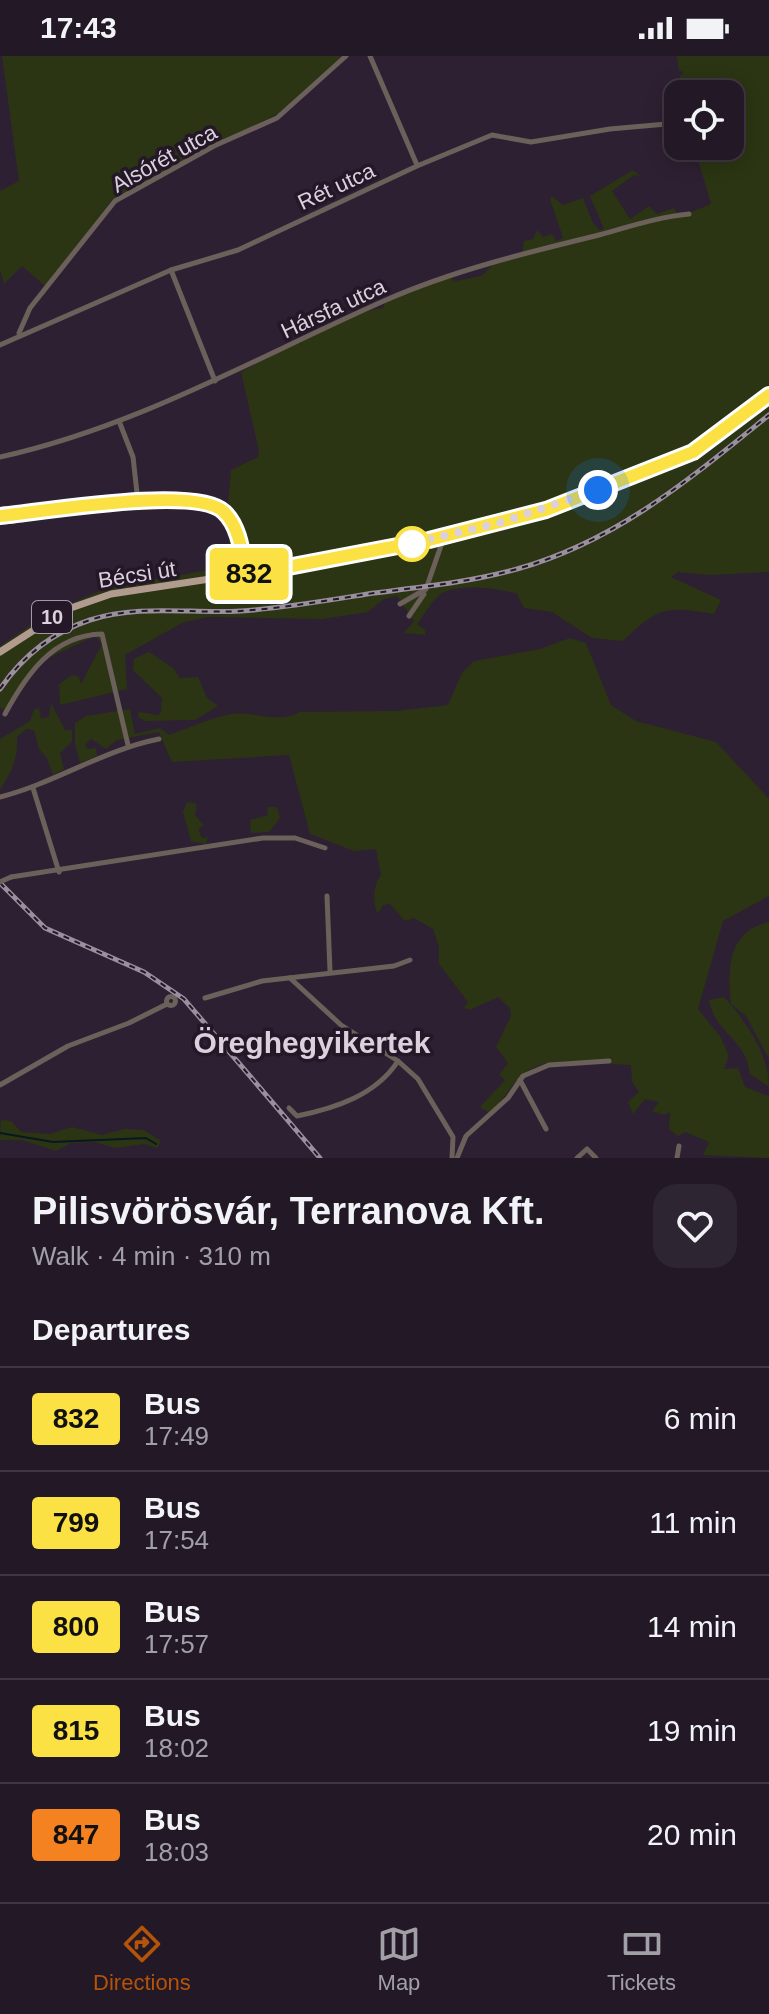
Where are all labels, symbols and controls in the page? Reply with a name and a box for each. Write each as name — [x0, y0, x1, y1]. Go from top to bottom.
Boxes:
text: 17:43 — [40, 11, 117, 44]
map controls — [664, 80, 744, 160]
button: locate — [664, 80, 744, 160]
street label: Alsórét utca — [107, 119, 222, 198]
street label: Rét utca — [294, 157, 379, 215]
street label: Hársfa utca — [277, 273, 390, 344]
your location — [578, 470, 618, 510]
unlabelled marker — [395, 527, 429, 561]
line badge: 832 — [203, 548, 295, 600]
street label: Bécsi út — [96, 556, 178, 593]
text: 832 — [226, 558, 272, 589]
road number: 10 — [32, 601, 72, 633]
district label: Öreghegyikertek — [194, 1026, 431, 1059]
button: heart — [653, 1184, 737, 1268]
text: Pilisvörösvár, Terranova Kft. — [32, 1190, 545, 1232]
text: Walk · 4 min · 310 m — [32, 1241, 271, 1271]
text: Departures — [32, 1313, 190, 1346]
text: Bus — [144, 1387, 201, 1420]
text: 6 min — [664, 1402, 737, 1435]
text: 832 — [53, 1403, 99, 1434]
text: 17:49 — [144, 1421, 209, 1451]
text: Bus — [144, 1491, 201, 1524]
text: 11 min — [649, 1506, 737, 1539]
text: 799 — [53, 1507, 99, 1538]
text: 17:54 — [144, 1525, 209, 1555]
text: Bus — [144, 1595, 201, 1628]
text: 14 min — [647, 1610, 737, 1643]
text: 800 — [53, 1611, 99, 1642]
text: 17:57 — [144, 1629, 209, 1659]
text: Bus — [144, 1699, 201, 1732]
text: 19 min — [647, 1714, 737, 1747]
text: 815 — [53, 1715, 99, 1746]
text: 18:02 — [144, 1733, 209, 1763]
text: Bus — [144, 1803, 201, 1836]
text: 20 min — [647, 1818, 737, 1851]
text: 847 — [53, 1819, 99, 1850]
text: 18:03 — [144, 1837, 209, 1867]
tab: Directions — [93, 1922, 191, 1996]
tab: Map — [377, 1922, 421, 1996]
tab: Tickets — [607, 1922, 676, 1996]

